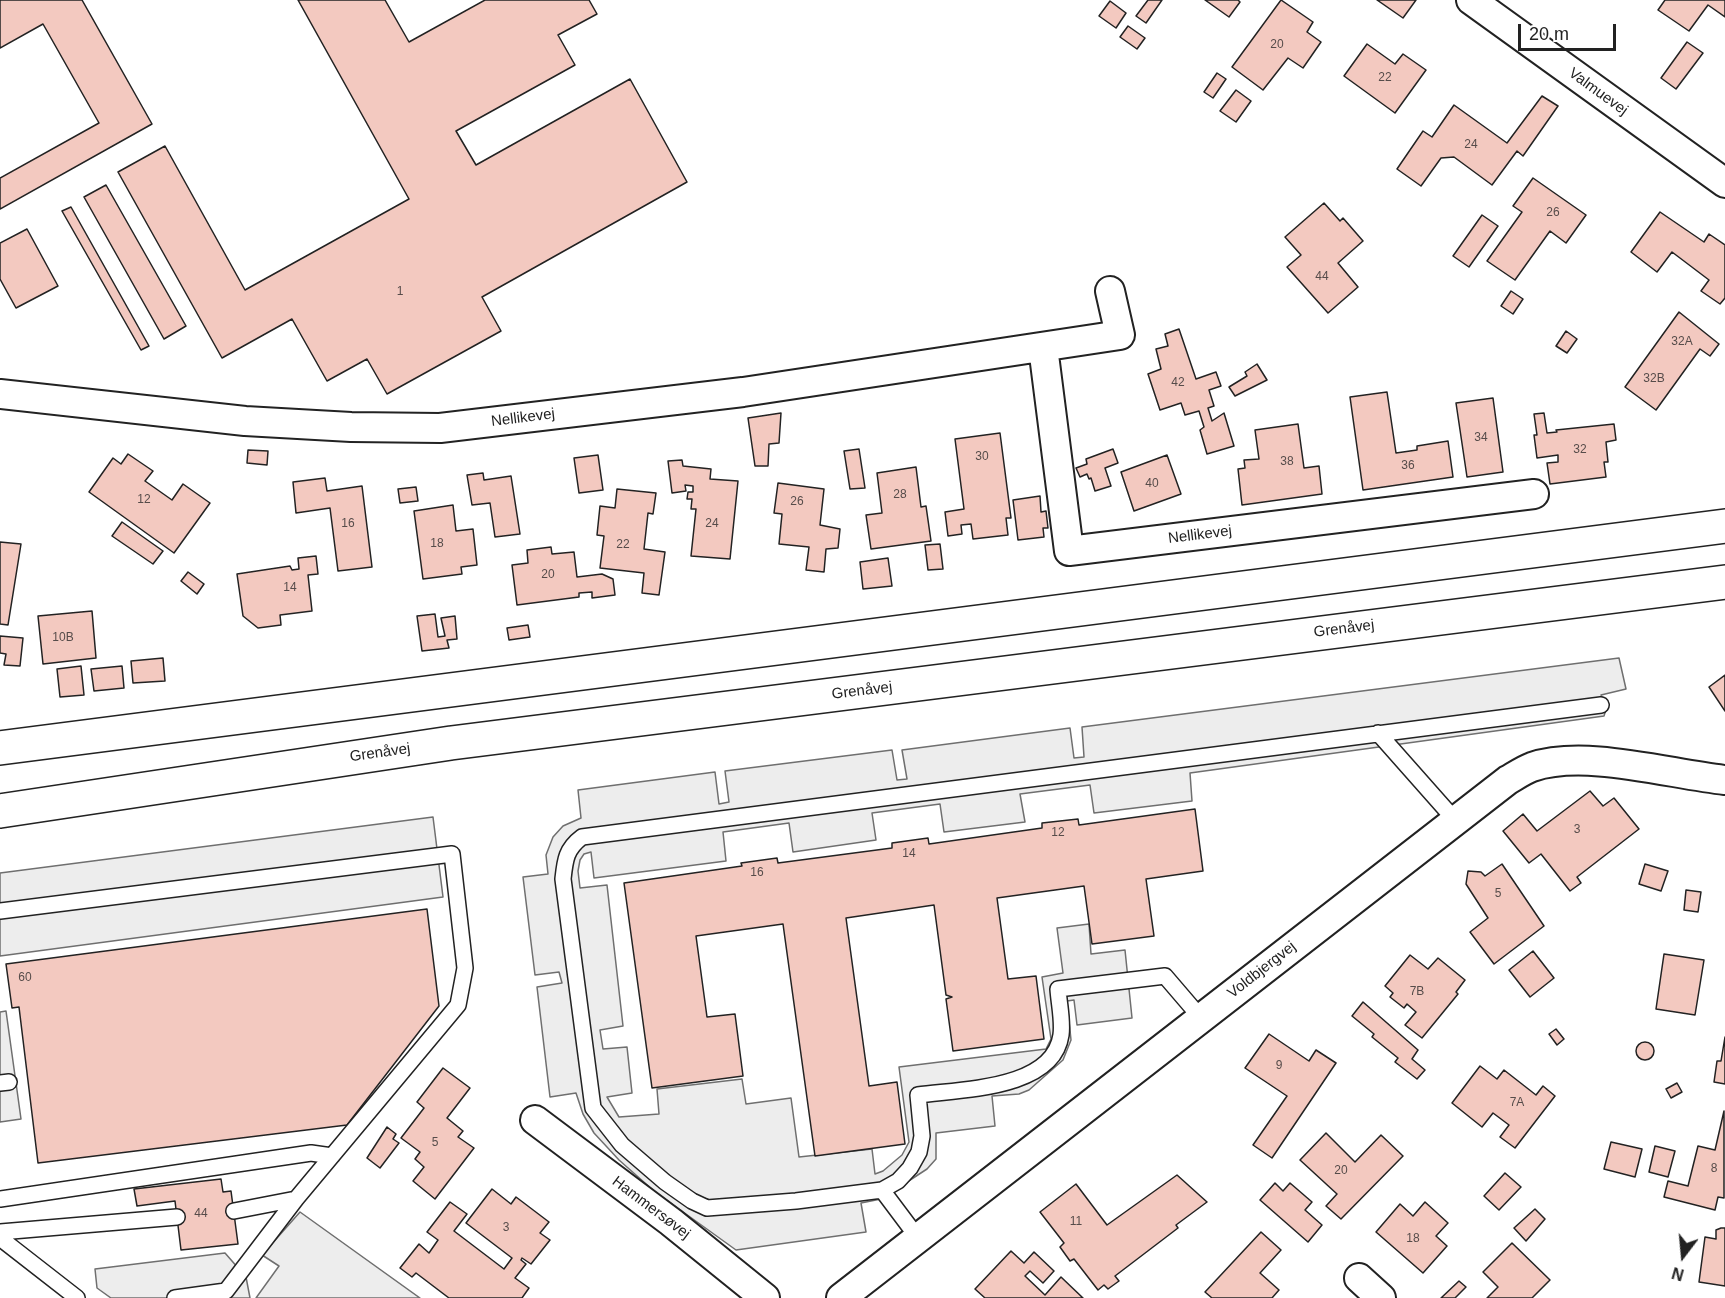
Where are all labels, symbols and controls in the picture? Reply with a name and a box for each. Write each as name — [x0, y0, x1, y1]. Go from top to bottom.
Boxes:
scale bar — [1521, 12, 1618, 50]
text: 20 m — [1529, 24, 1569, 44]
house number: 20 — [1270, 38, 1284, 52]
street label: Valmuevej — [1565, 64, 1631, 120]
house number: 22 — [1378, 71, 1392, 85]
house number: 24 — [1464, 138, 1478, 152]
house number: 26 — [1546, 206, 1560, 220]
house number: 44 — [1315, 270, 1329, 284]
house number: 1 — [397, 285, 403, 299]
house number: 32A — [1671, 335, 1693, 349]
house number: 32B — [1643, 372, 1665, 386]
house number: 42 — [1171, 376, 1185, 390]
street label: Nellikevej — [490, 405, 556, 431]
house number: 34 — [1474, 431, 1488, 445]
house number: 32 — [1573, 443, 1587, 457]
house number: 30 — [975, 450, 989, 464]
house number: 38 — [1280, 455, 1294, 469]
house number: 36 — [1401, 459, 1415, 473]
house number: 40 — [1145, 477, 1159, 491]
house number: 28 — [893, 488, 907, 502]
house number: 12 — [137, 493, 151, 507]
house number: 26 — [790, 495, 804, 509]
house number: 16 — [341, 517, 355, 531]
house number: 24 — [705, 517, 719, 531]
street label: Nellikevej — [1167, 522, 1233, 548]
house number: 18 — [430, 537, 444, 551]
house number: 22 — [616, 538, 630, 552]
house number: 20 — [541, 568, 555, 582]
house number: 14 — [283, 581, 297, 595]
street label: Grenåvej — [1313, 616, 1375, 642]
house number: 10B — [52, 631, 74, 645]
street label: Grenåvej — [831, 678, 893, 704]
street label: Grenåvej — [349, 740, 411, 766]
house number: 3 — [1574, 823, 1580, 837]
house number: 12 — [1051, 826, 1065, 840]
house number: 14 — [902, 847, 916, 861]
house number: 16 — [750, 866, 764, 880]
house number: 5 — [1495, 887, 1501, 901]
street label: Voldbjergvej — [1224, 938, 1300, 1002]
house number: 60 — [18, 971, 32, 985]
house number: 7B — [1410, 985, 1424, 999]
house number: 9 — [1276, 1059, 1282, 1073]
house number: 7A — [1510, 1096, 1524, 1110]
house number: 5 — [432, 1136, 438, 1150]
house number: 8 — [1711, 1162, 1717, 1176]
house number: 20 — [1334, 1164, 1348, 1178]
street label: Hammersøvej — [608, 1173, 694, 1243]
house number: 44 — [194, 1207, 208, 1221]
house number: 11 — [1070, 1215, 1082, 1229]
house number: 3 — [503, 1221, 509, 1235]
north arrow — [1653, 1226, 1713, 1286]
house number: 18 — [1406, 1232, 1420, 1246]
text: N — [1670, 1264, 1686, 1284]

